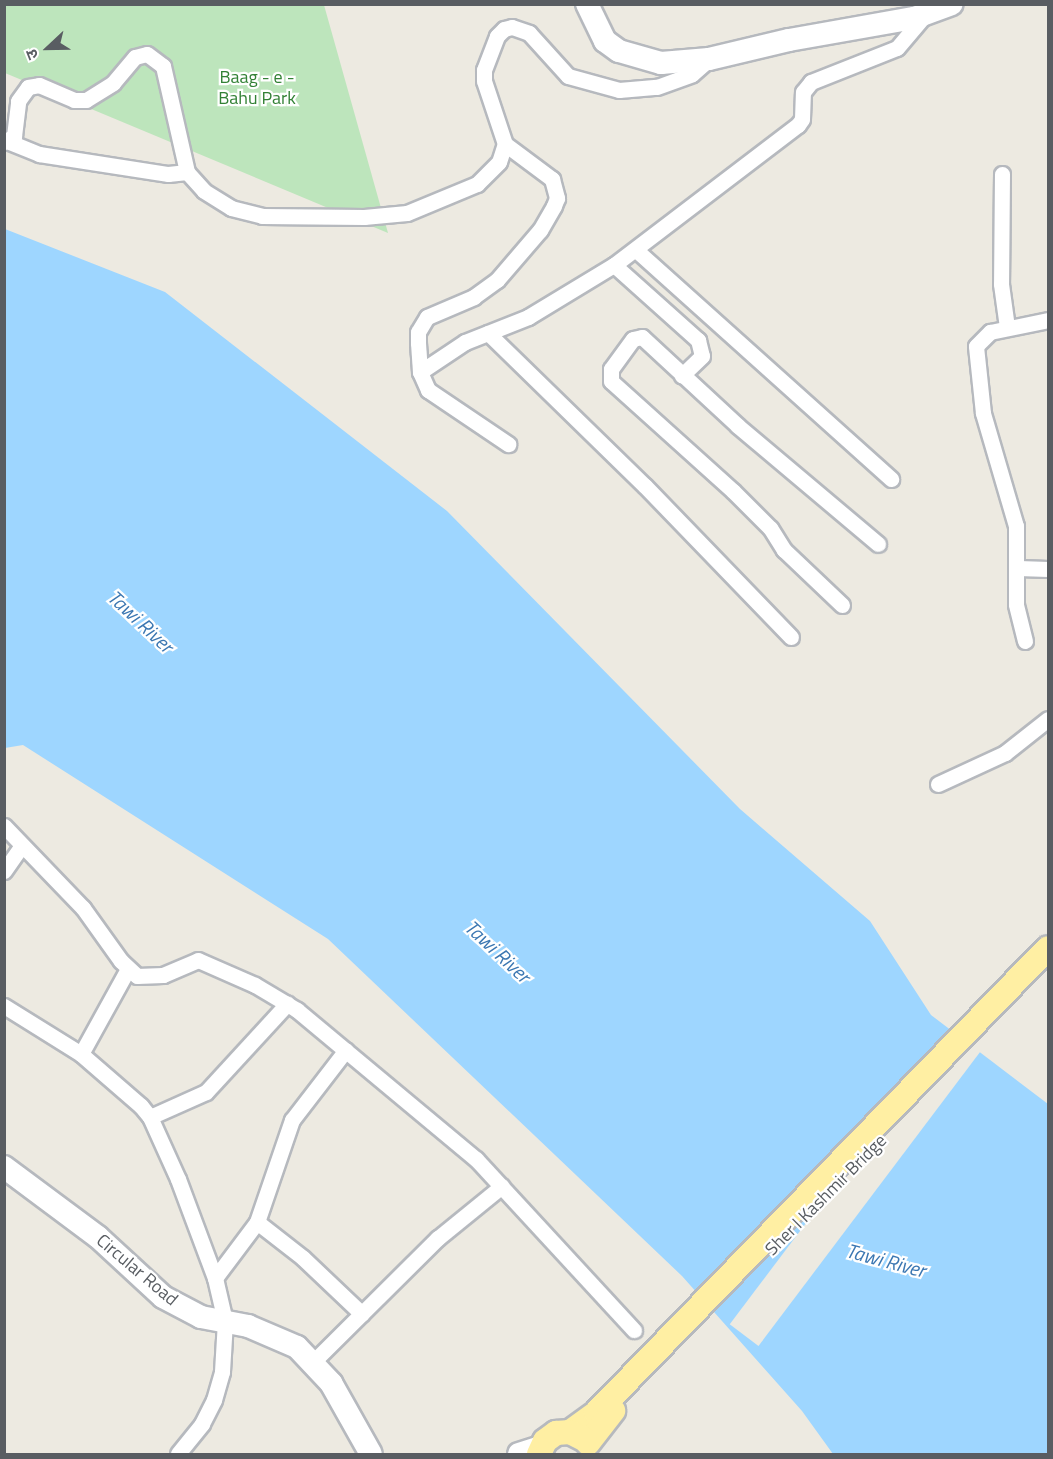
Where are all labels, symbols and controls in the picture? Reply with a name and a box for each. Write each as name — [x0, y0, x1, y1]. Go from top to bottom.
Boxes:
north arrow — [18, 18, 78, 78]
text: उ — [18, 46, 44, 64]
park label: Baag - e - Bahu Park — [218, 67, 296, 110]
water label: Tawi River — [103, 585, 179, 657]
water label: Tawi River — [460, 915, 536, 987]
street label: Sher I Kashmir Bridge — [761, 1130, 891, 1260]
street label: Circular Road — [92, 1230, 182, 1310]
water label: Tawi River — [844, 1238, 928, 1282]

